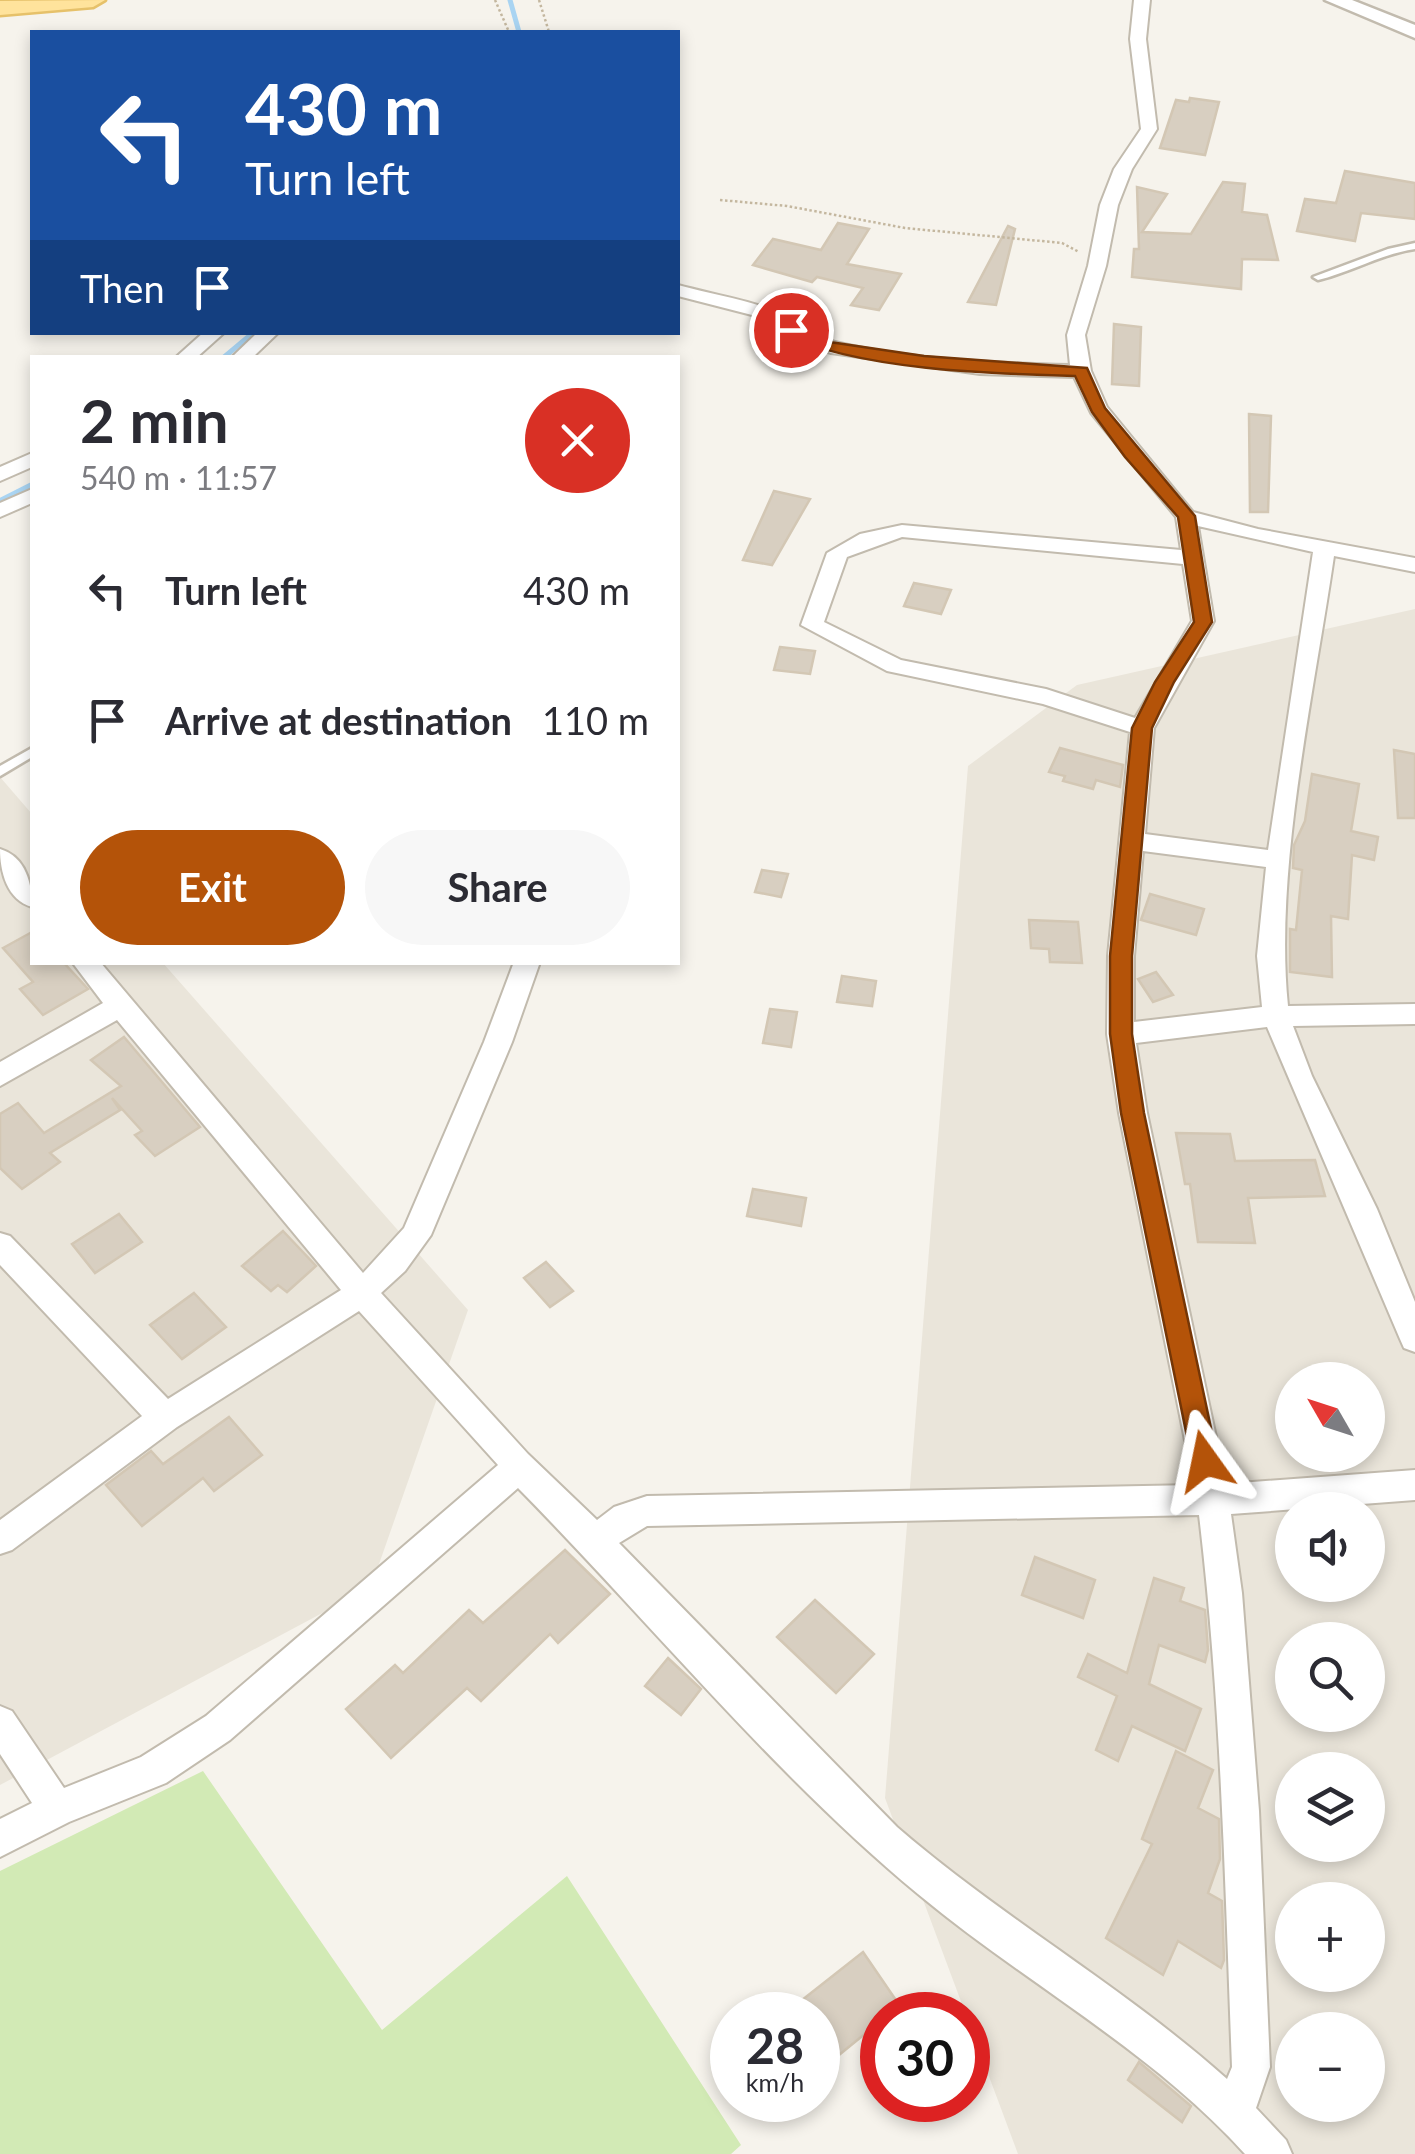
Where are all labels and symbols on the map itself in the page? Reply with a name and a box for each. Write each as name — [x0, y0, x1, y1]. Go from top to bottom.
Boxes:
pin — [749, 288, 834, 373]
north arrow — [1275, 1362, 1385, 1472]
position arrow — [1153, 1409, 1257, 1513]
speed limit sign: 30 — [860, 1992, 990, 2122]

